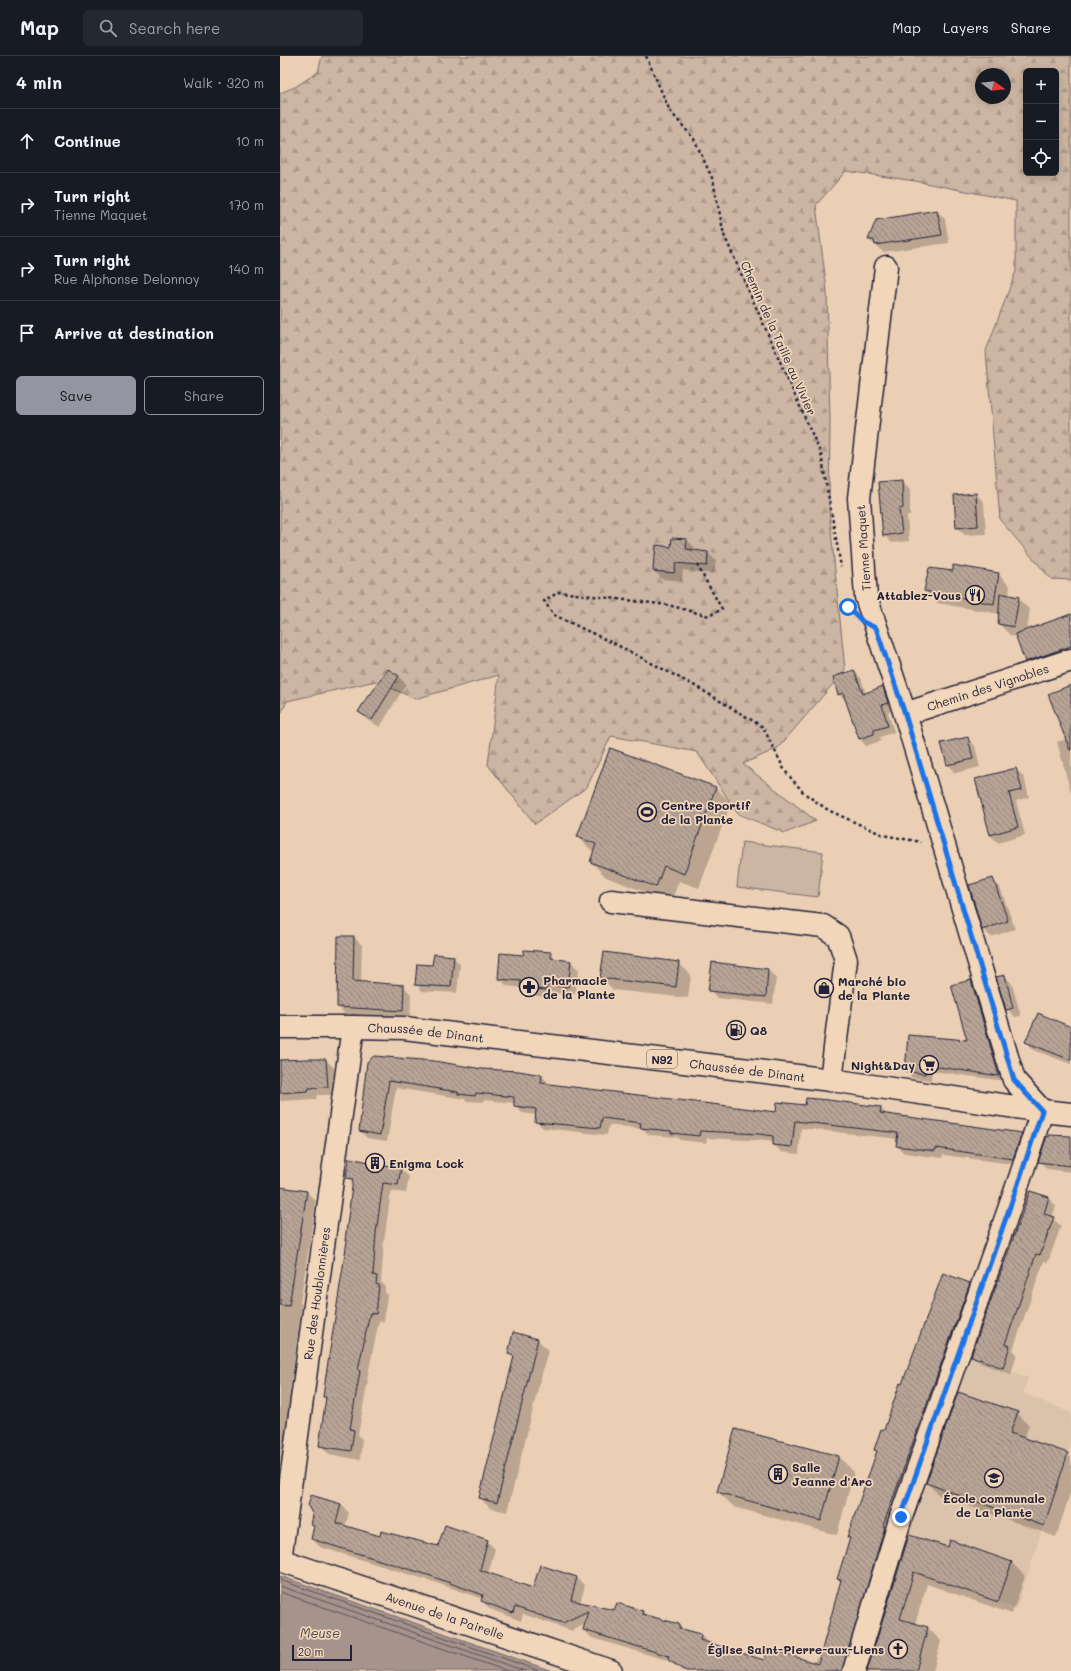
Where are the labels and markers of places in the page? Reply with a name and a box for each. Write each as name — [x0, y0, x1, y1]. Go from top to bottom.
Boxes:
restaurant icon: Attablez-Vous — [964, 584, 986, 606]
place label: Attablez-Vous — [877, 587, 961, 603]
place label: Centre Sportif de la Plante — [661, 797, 751, 827]
sports icon: Centre Sportif de la Plante — [636, 801, 658, 823]
place label: Pharmacie de la Plante — [543, 972, 615, 1002]
place label: Marché bio de la Plante — [838, 973, 910, 1003]
pharmacy icon: Pharmacie de la Plante — [518, 976, 540, 998]
shop icon: Marché bio de la Plante — [813, 977, 835, 999]
fuel station icon: Q8 — [725, 1019, 747, 1041]
place label: Q8 — [750, 1022, 768, 1038]
supermarket icon: Night&Day — [918, 1054, 940, 1076]
place label: Night&Day — [851, 1057, 915, 1073]
building icon: Enigma Lock — [364, 1152, 386, 1174]
place label: Enigma Lock — [389, 1155, 464, 1171]
place label: Salle Jeanne d'Arc — [792, 1459, 872, 1489]
building icon: Salle Jeanne d'Arc — [767, 1463, 789, 1485]
school or university icon: École communale de La Plante — [983, 1467, 1005, 1489]
place label: École communale de La Plante — [943, 1490, 1045, 1520]
church icon: Église Saint-Pierre-aux-Liens — [887, 1638, 909, 1660]
place label: Église Saint-Pierre-aux-Liens — [707, 1641, 884, 1657]

